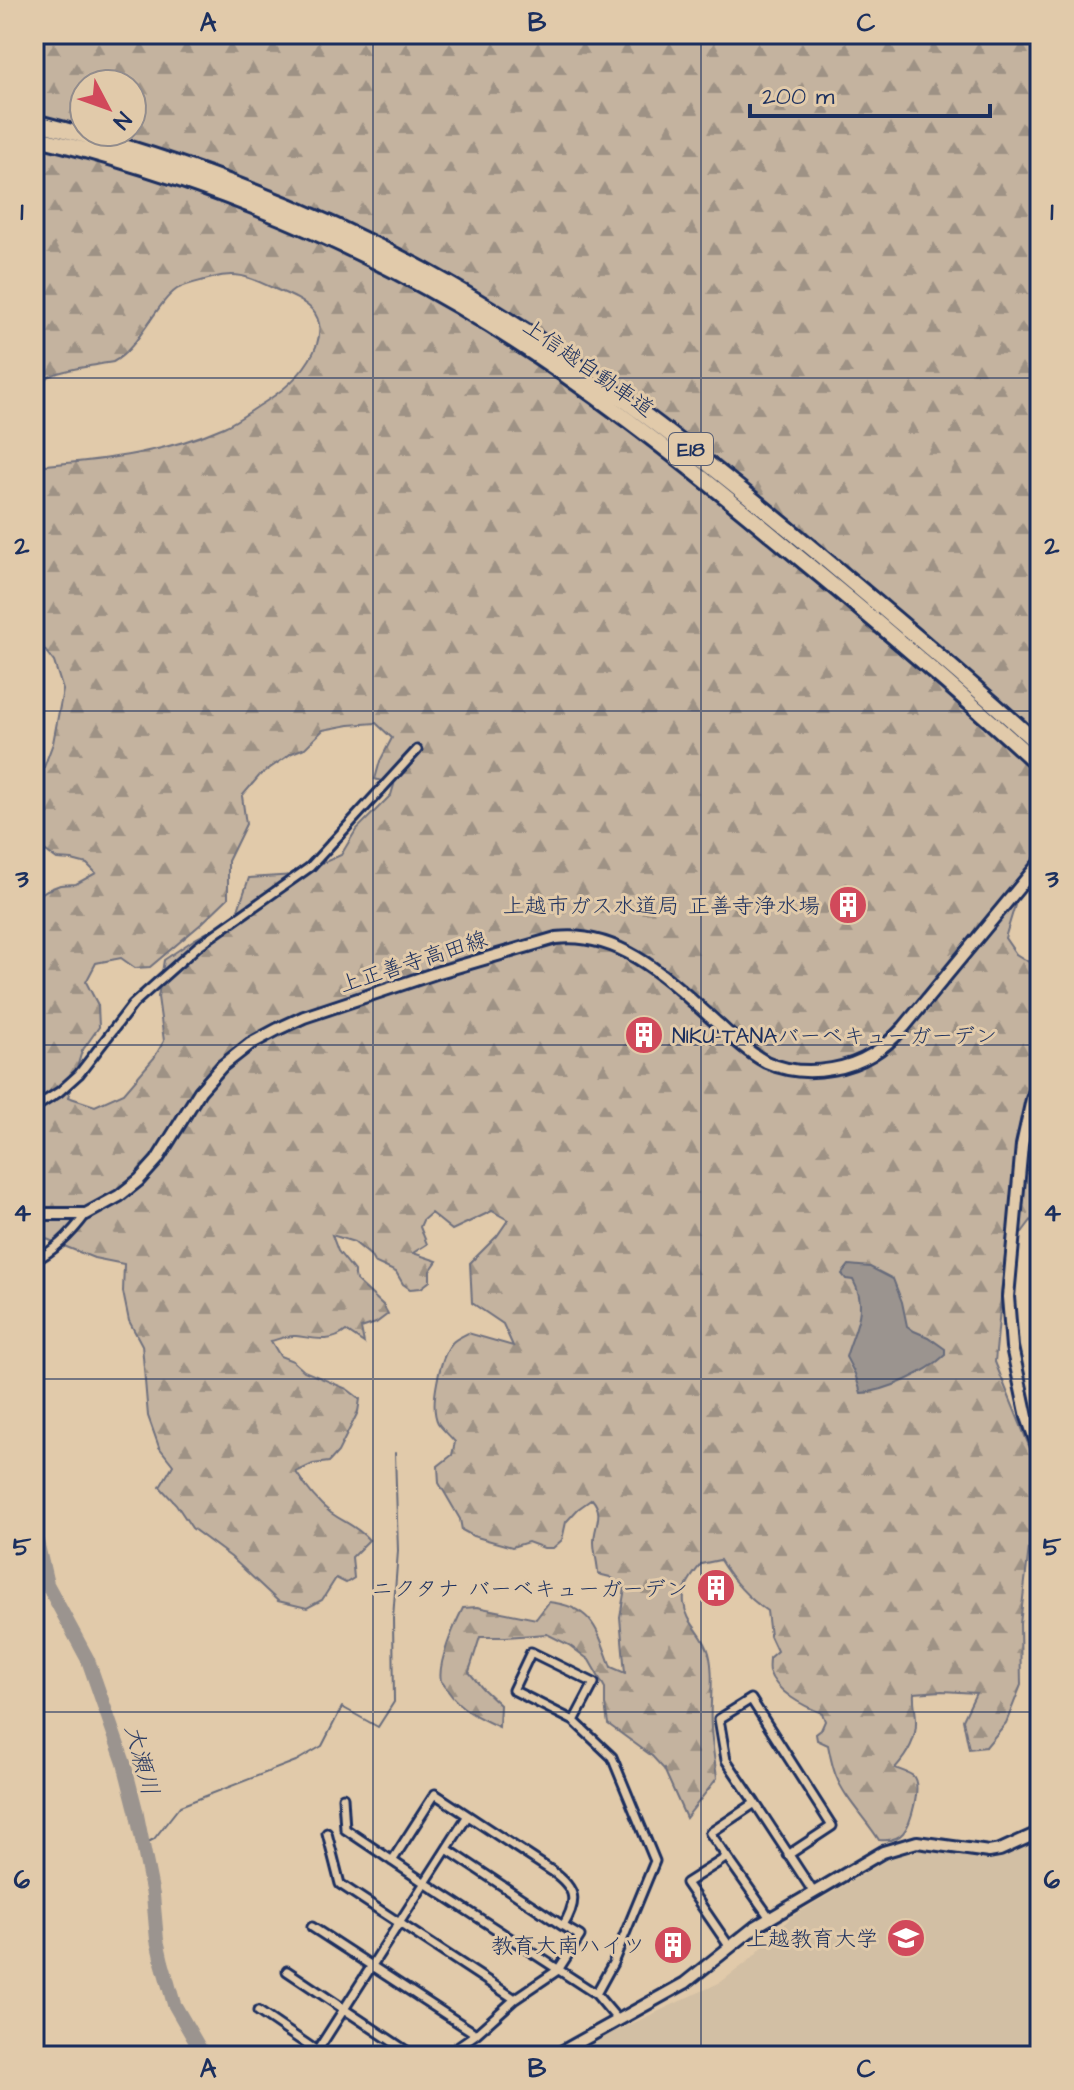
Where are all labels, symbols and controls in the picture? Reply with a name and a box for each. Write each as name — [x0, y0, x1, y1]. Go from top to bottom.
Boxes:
text: A — [200, 5, 217, 41]
text: B — [528, 5, 547, 41]
text: C — [857, 5, 876, 41]
north arrow — [68, 68, 148, 148]
scale bar — [750, 68, 990, 118]
text: 200 m — [762, 80, 835, 114]
text: N — [106, 105, 138, 136]
text: 1 — [20, 194, 24, 230]
text: 1 — [1050, 194, 1054, 230]
street label: 上信越自動車道 — [516, 311, 660, 425]
road number: E18 — [669, 433, 713, 465]
text: 2 — [14, 528, 30, 564]
text: 2 — [1044, 528, 1060, 564]
text: 3 — [14, 861, 29, 897]
text: 3 — [1044, 861, 1059, 897]
building icon: 上越市ガス水道局 正善寺浄水場 — [827, 884, 869, 926]
place label: 上越市ガス水道局 正善寺浄水場 — [503, 891, 820, 922]
street label: 上正善寺高田線 — [335, 924, 491, 1001]
building icon: NIKU-TANAバーベキューガーデン — [623, 1014, 665, 1056]
place label: NIKU-TANAバーベキューガーデン — [672, 1021, 997, 1052]
text: 4 — [13, 1195, 31, 1231]
text: 4 — [1043, 1195, 1061, 1231]
text: 5 — [13, 1529, 32, 1565]
text: 5 — [1043, 1529, 1062, 1565]
building icon: ニクタナ バーベキューガーデン — [695, 1567, 737, 1609]
place label: ニクタナ バーベキューガーデン — [371, 1574, 688, 1605]
water label: 大瀬川 — [115, 1721, 167, 1799]
text: 6 — [14, 1862, 31, 1898]
text: 6 — [1044, 1862, 1061, 1898]
school or university icon: 上越教育大学 — [885, 1917, 927, 1959]
building icon: 教育大南ハイツ — [652, 1924, 694, 1966]
place label: 上越教育大学 — [746, 1924, 878, 1955]
place label: 教育大南ハイツ — [491, 1931, 645, 1962]
text: A — [200, 2051, 217, 2087]
text: B — [528, 2051, 547, 2087]
text: C — [857, 2051, 876, 2087]

